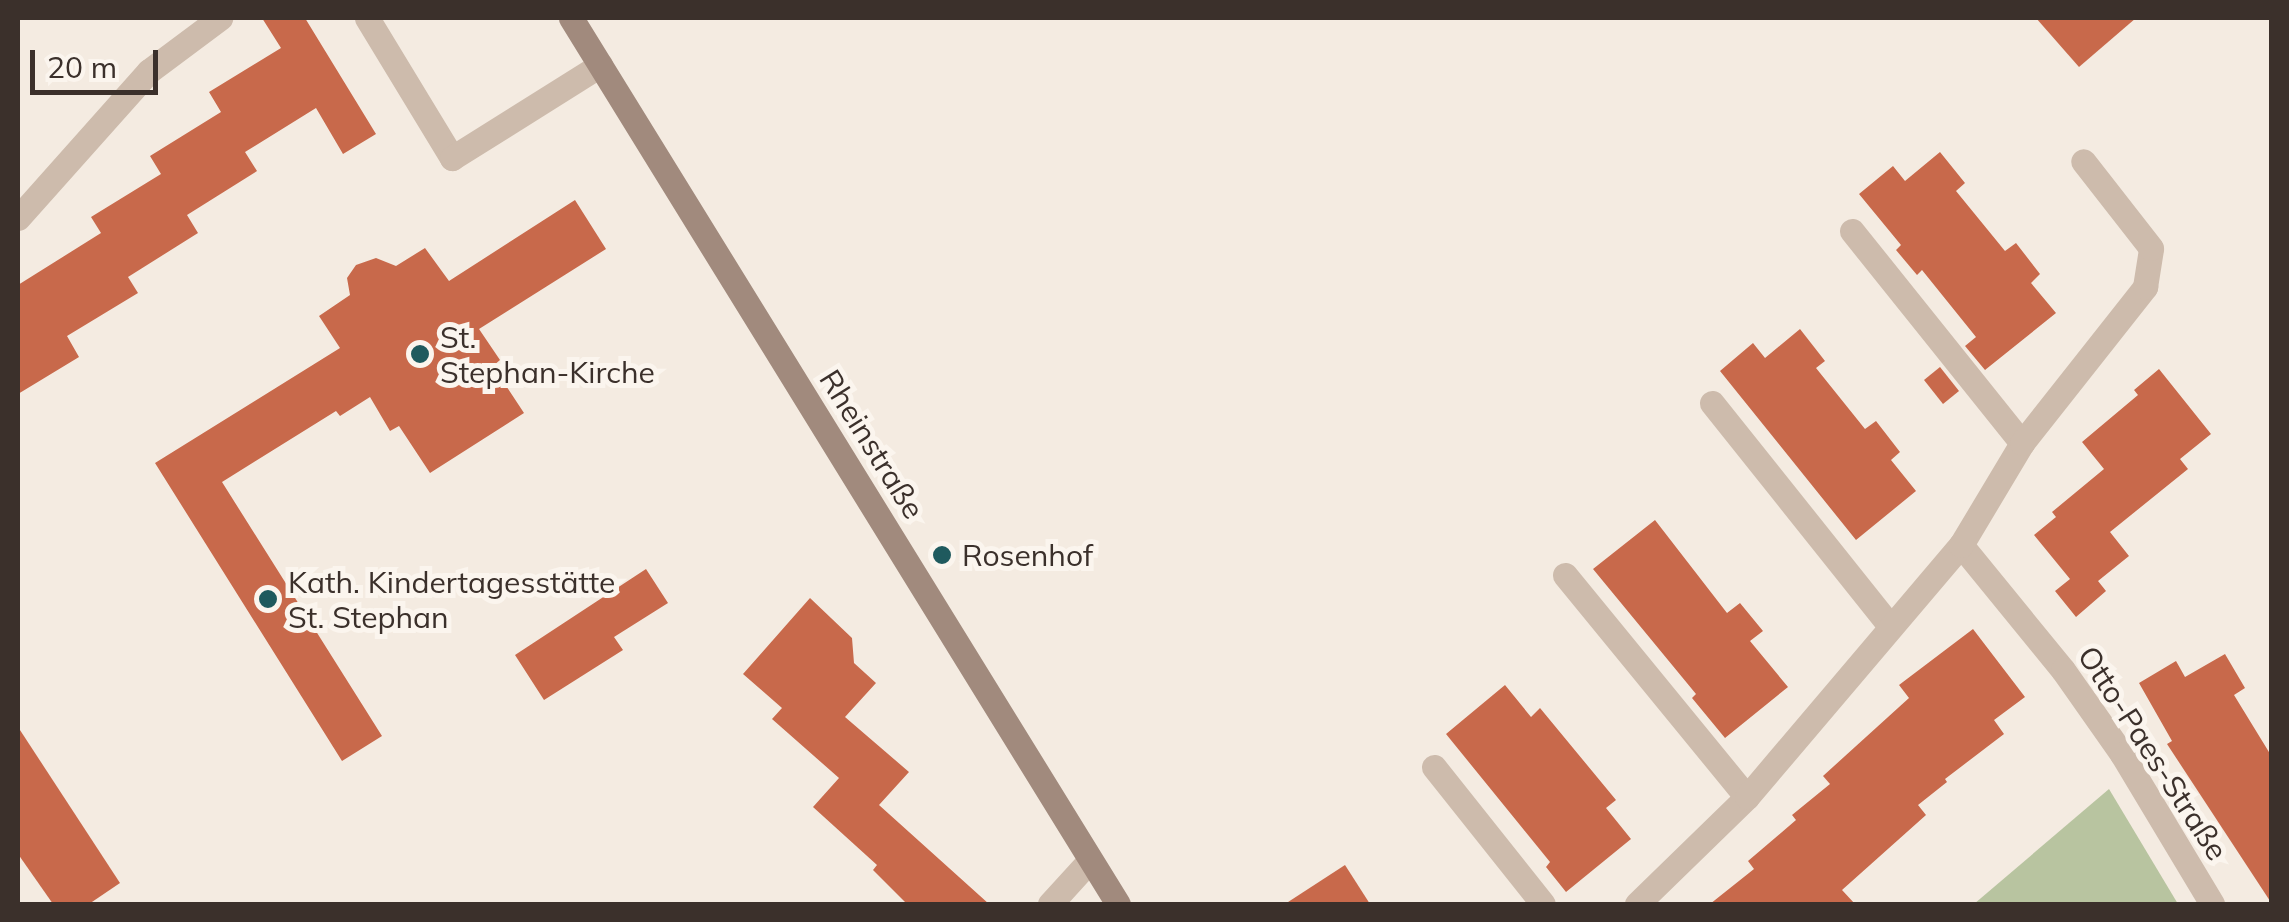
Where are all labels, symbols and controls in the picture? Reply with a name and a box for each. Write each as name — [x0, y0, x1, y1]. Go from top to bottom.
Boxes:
scale bar — [35, 30, 162, 92]
text: 20 m — [47, 48, 117, 86]
place label: St. Stephan-Kirche — [440, 319, 655, 390]
marker: St. Stephan-Kirche — [409, 343, 431, 365]
street label: Rheinstraße — [812, 363, 932, 525]
place label: Rosenhof — [962, 537, 1093, 573]
marker: Rosenhof — [931, 544, 953, 566]
place label: Kath. Kindertagesstätte St. Stephan — [288, 564, 615, 634]
marker: Kath. Kindertagesstätte St. Stephan — [257, 588, 279, 610]
street label: Otto-Paes-Straße — [2071, 639, 2235, 867]

